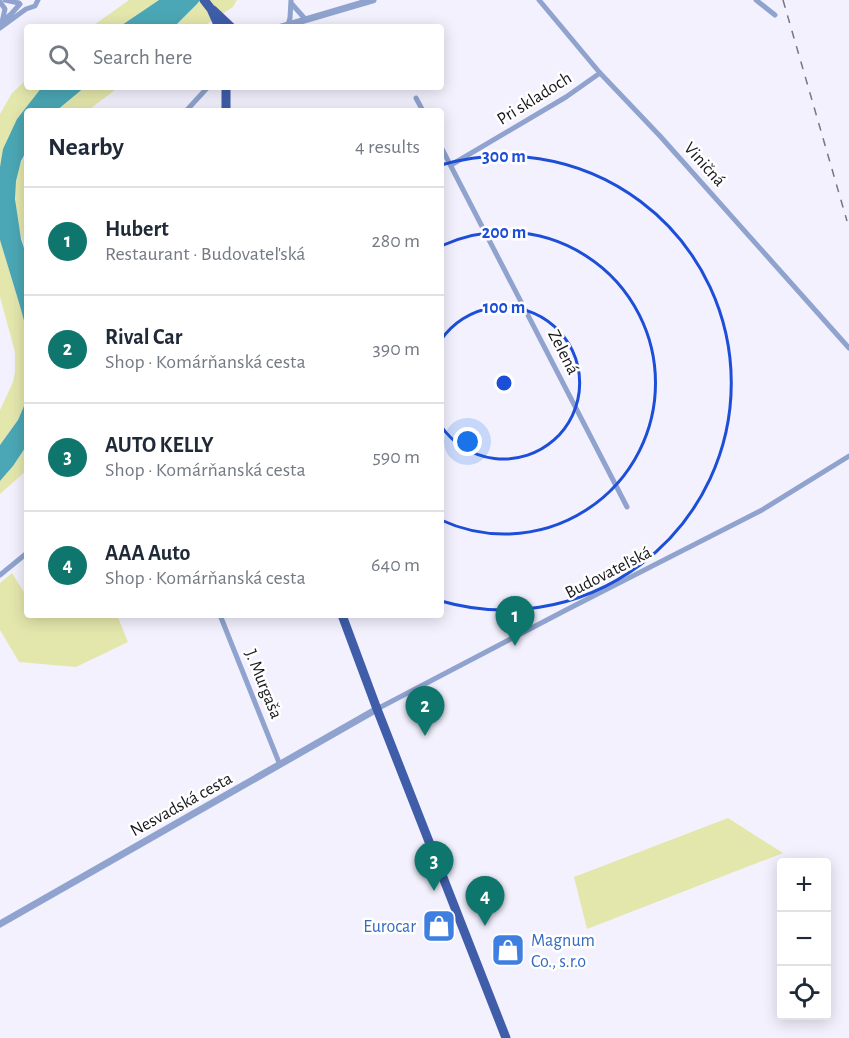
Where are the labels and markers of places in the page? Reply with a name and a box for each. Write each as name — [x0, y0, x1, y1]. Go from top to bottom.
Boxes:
centre of rings — [494, 373, 514, 393]
pin: 1 — [496, 596, 534, 646]
pin: 2 — [406, 686, 444, 736]
pin: 3 — [414, 842, 454, 891]
pin: 4 — [466, 876, 504, 926]
shop icon: Eurocar — [421, 908, 457, 944]
place label: Eurocar — [363, 918, 416, 936]
shop icon: Magnum Co., s.r.o — [490, 932, 526, 968]
place label: Magnum Co., s.r.o — [531, 932, 595, 971]

